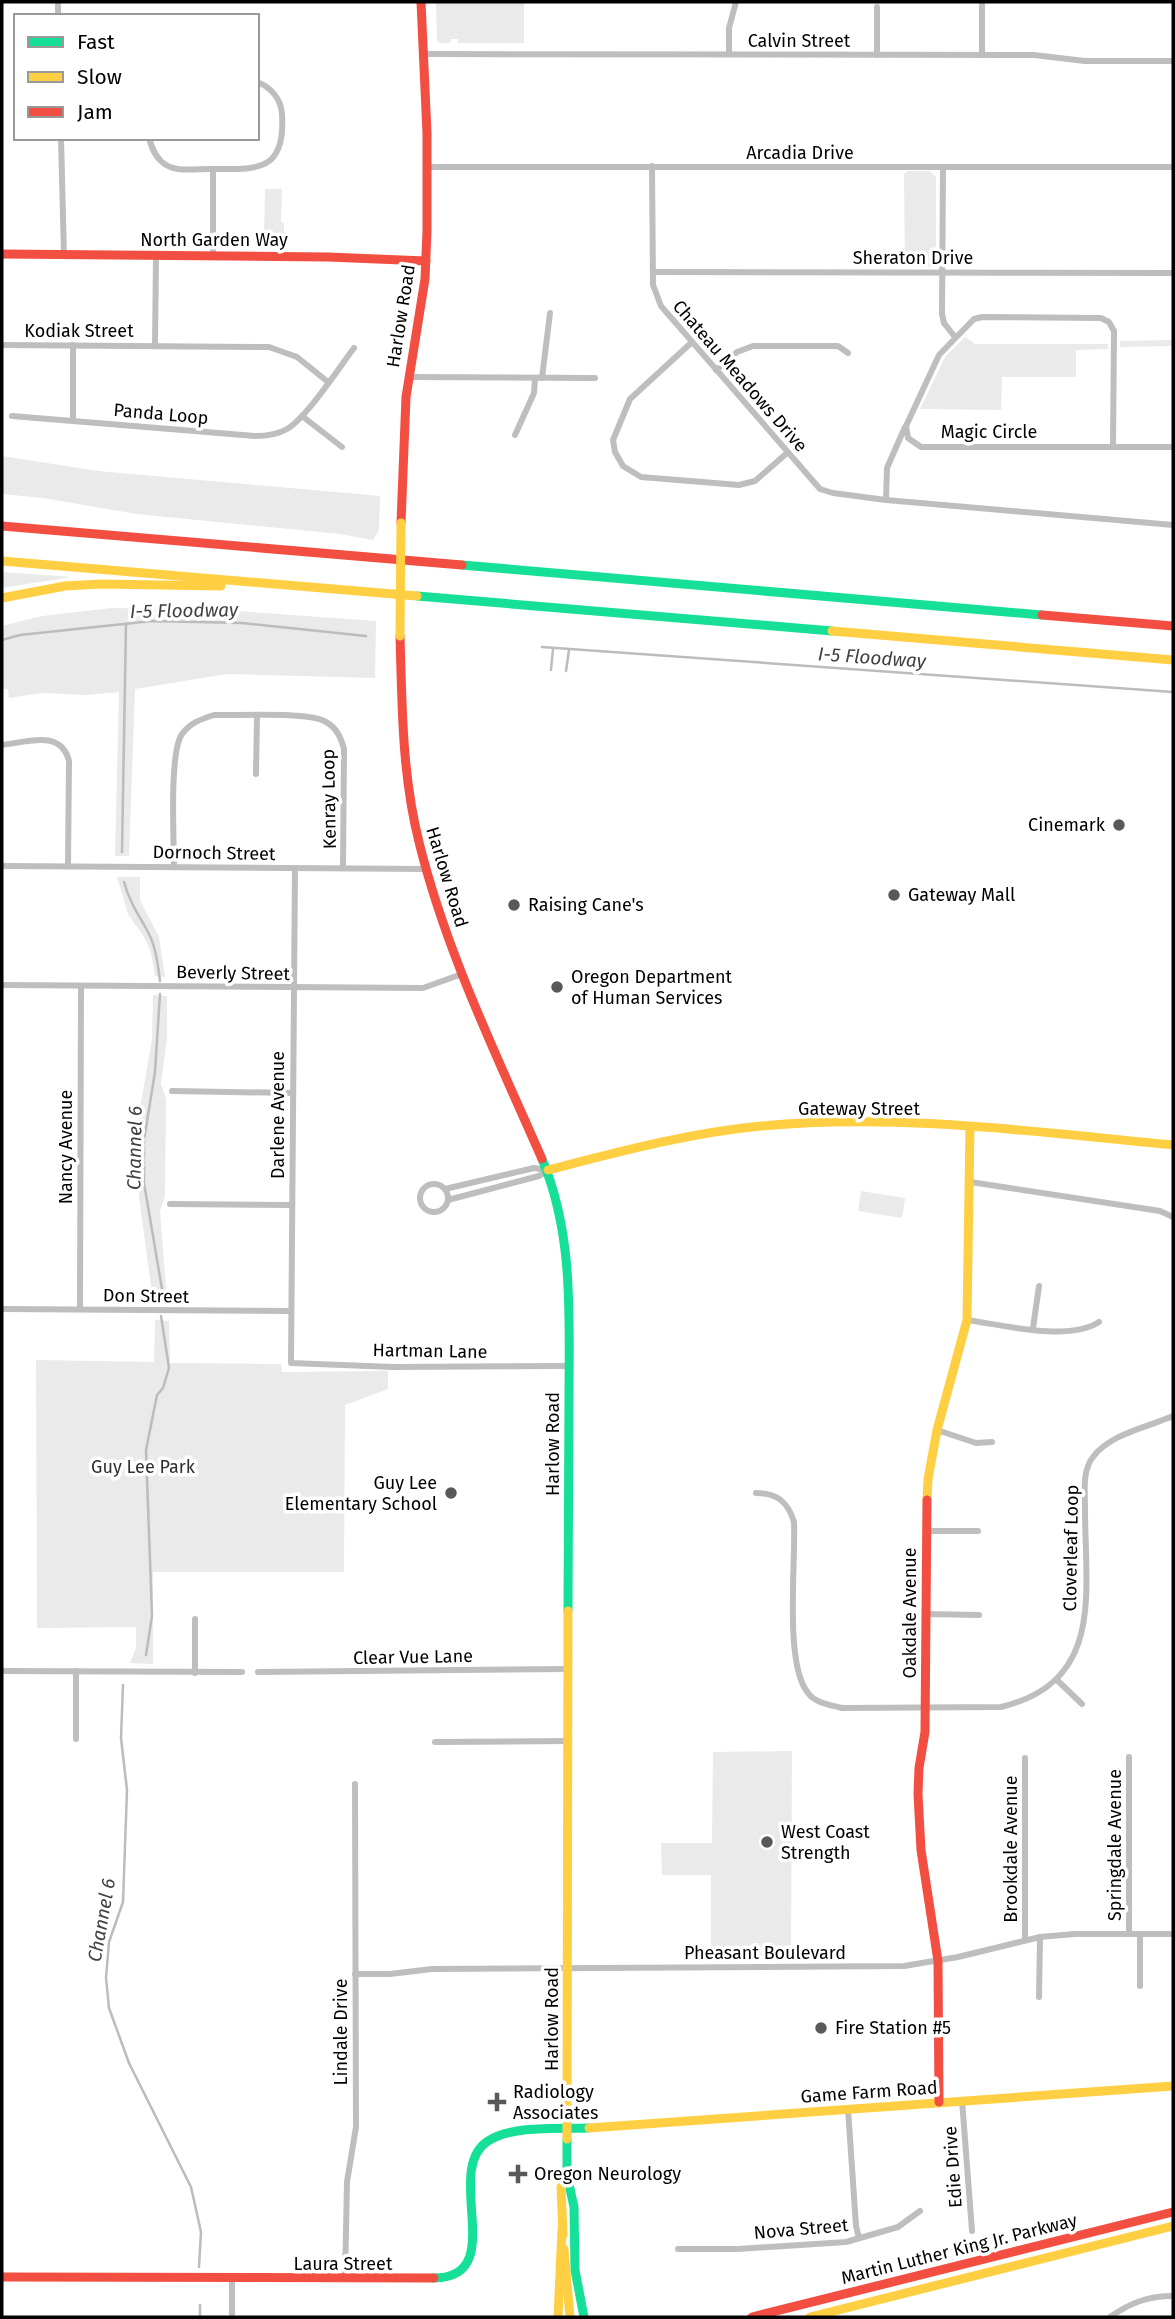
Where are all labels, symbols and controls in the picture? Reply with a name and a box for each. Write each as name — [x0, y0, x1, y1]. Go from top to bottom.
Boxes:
legend — [14, 14, 259, 140]
text: Fast — [77, 29, 115, 55]
street label: Calvin Street — [748, 30, 851, 52]
text: Slow — [77, 64, 122, 90]
text: Jam — [77, 99, 113, 125]
street label: Arcadia Drive — [746, 142, 854, 164]
street label: North Garden Way — [140, 229, 288, 251]
street label: Sheraton Drive — [853, 247, 973, 269]
street label: Harlow Road — [382, 263, 420, 369]
street label: Chateau Meadows Drive — [668, 296, 812, 456]
street label: Kodiak Street — [24, 320, 134, 342]
street label: Panda Loop — [113, 399, 209, 429]
street label: Magic Circle — [941, 421, 1037, 443]
water label: I-5 Floodway — [130, 598, 239, 623]
water label: I-5 Floodway — [817, 642, 927, 673]
street label: Kenray Loop — [317, 749, 341, 849]
place label: Cinemark — [1028, 814, 1106, 836]
marker: Cinemark — [1111, 817, 1127, 833]
street label: Harlow Road — [421, 824, 473, 930]
street label: Dornoch Street — [152, 841, 276, 865]
place label: Gateway Mall — [908, 884, 1015, 906]
marker: Gateway Mall — [886, 887, 902, 903]
place label: Raising Cane's — [528, 894, 644, 916]
marker: Raising Cane's — [506, 897, 522, 913]
street label: Beverly Street — [176, 961, 291, 985]
place label: Oregon Department of Human Services — [571, 966, 733, 1009]
marker: Oregon Department of Human Services — [549, 979, 565, 995]
street label: Darlene Avenue — [267, 1051, 289, 1179]
street label: Nancy Avenue — [55, 1090, 77, 1204]
street label: Gateway Street — [798, 1098, 920, 1120]
water label: Channel 6 — [122, 1106, 147, 1190]
street label: Don Street — [103, 1284, 190, 1308]
street label: Hartman Lane — [372, 1339, 488, 1363]
street label: Harlow Road — [542, 1392, 564, 1496]
park label: Guy Lee Park — [91, 1456, 196, 1478]
place label: Guy Lee Elementary School — [285, 1472, 437, 1515]
street label: Cloverleaf Loop — [1059, 1484, 1083, 1612]
marker: Guy Lee Elementary School — [443, 1485, 459, 1501]
street label: Oakdale Avenue — [899, 1547, 921, 1679]
street label: Clear Vue Lane — [353, 1645, 473, 1669]
street label: Springdale Avenue — [1104, 1769, 1126, 1921]
street label: Brookdale Avenue — [1000, 1775, 1022, 1923]
place label: West Coast Strength — [781, 1821, 870, 1864]
marker: West Coast Strength — [759, 1834, 775, 1850]
water label: Channel 6 — [83, 1876, 120, 1964]
street label: Pheasant Boulevard — [684, 1942, 846, 1964]
street label: Harlow Road — [541, 1967, 563, 2071]
street label: Lindale Drive — [330, 1979, 352, 2085]
place label: Fire Station #5 — [835, 2017, 951, 2039]
marker: Fire Station #5 — [813, 2020, 829, 2036]
street label: Game Farm Road — [800, 2076, 938, 2108]
place label: Radiology Associates — [513, 2081, 598, 2124]
marker: Radiology Associates — [487, 2092, 507, 2112]
street label: Edie Drive — [939, 2125, 967, 2209]
place label: Oregon Neurology — [534, 2163, 681, 2185]
marker: Oregon Neurology — [508, 2164, 528, 2184]
street label: Martin Luther King Jr. Parkway — [839, 2209, 1079, 2289]
street label: Nova Street — [753, 2214, 850, 2244]
street label: Laura Street — [294, 2253, 393, 2275]

